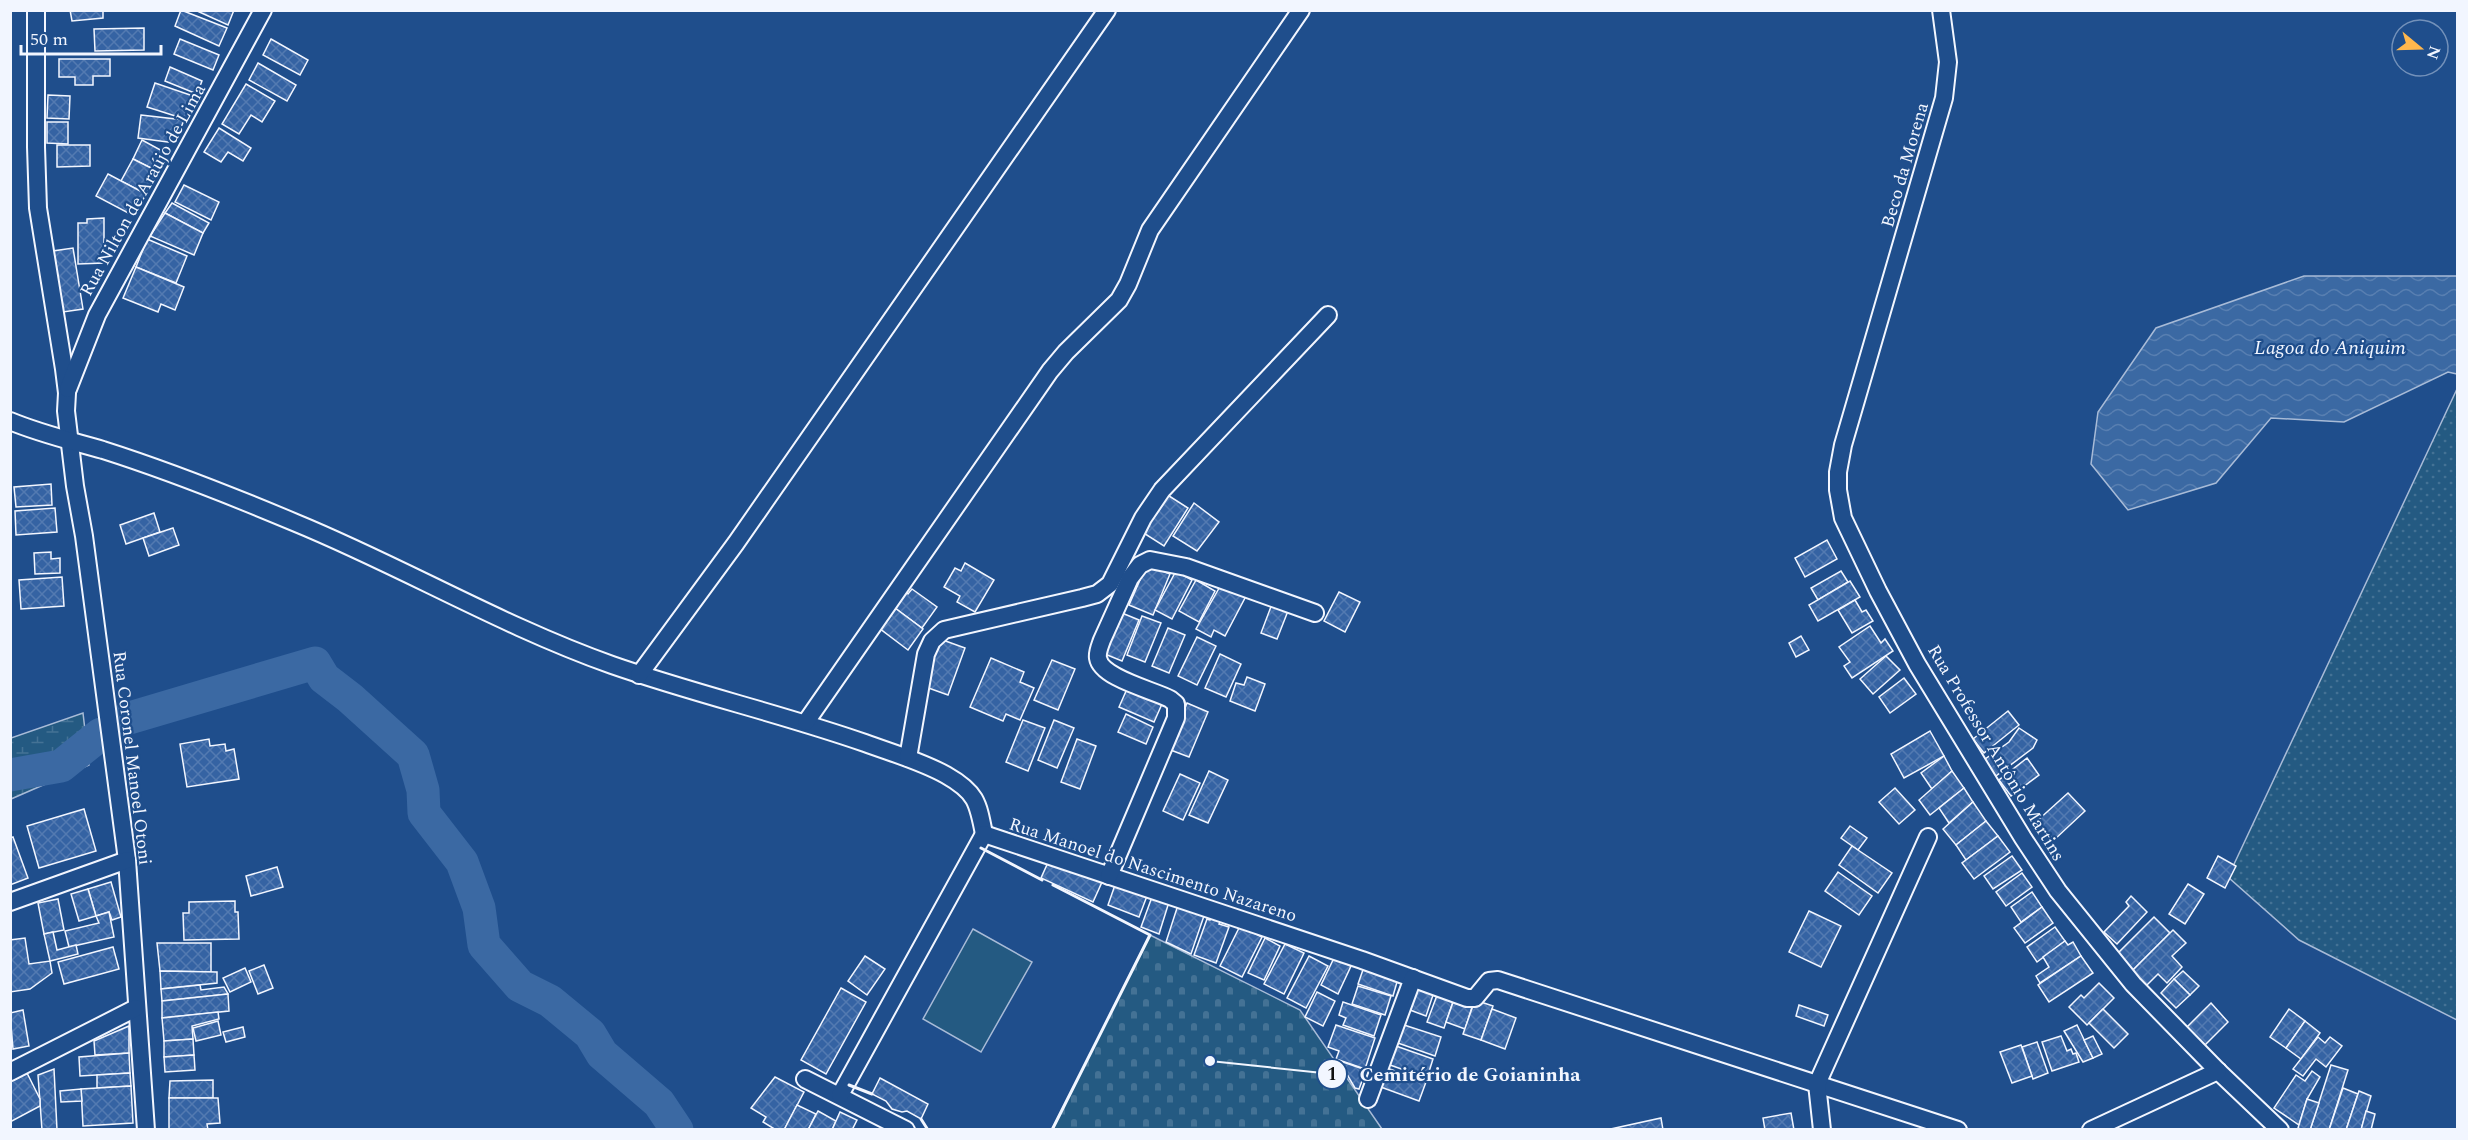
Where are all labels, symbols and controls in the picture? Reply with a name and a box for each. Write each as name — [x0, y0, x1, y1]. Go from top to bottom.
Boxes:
scale bar — [21, 18, 160, 56]
north arrow — [2390, 18, 2450, 78]
text: 50 m — [30, 26, 68, 53]
text: N — [2420, 42, 2447, 63]
street label: Rua Nilton de Araújo de Lima — [73, 79, 213, 301]
street label: Beco da Morena — [1874, 99, 1936, 231]
water label: Lagoa do Aniquim — [2254, 333, 2406, 363]
street label: Rua Professor Antônio Martins — [1920, 639, 2072, 867]
street label: Rua Coronel Manoel Otoni — [105, 649, 159, 867]
street label: Rua Manoel do Nascimento Nazareno — [1006, 811, 1300, 929]
callout: Cemitério de Goianinha — [1317, 1055, 1593, 1093]
text: Cemitério de Goianinha — [1359, 1060, 1581, 1090]
text: 1 — [1327, 1061, 1337, 1088]

